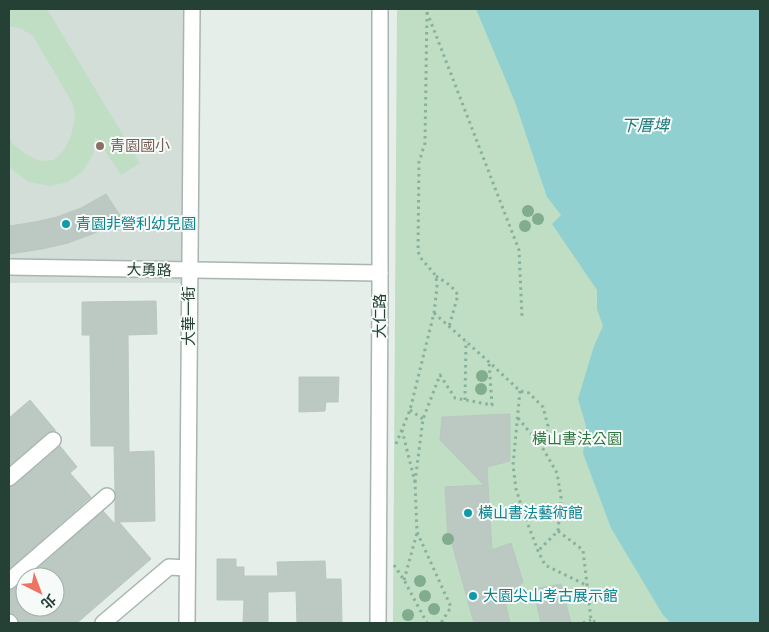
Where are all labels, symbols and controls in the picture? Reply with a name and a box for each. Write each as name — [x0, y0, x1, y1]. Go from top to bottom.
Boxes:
water label: 下厝埤 — [621, 113, 671, 137]
place label: 青園國小 — [110, 134, 170, 157]
marker: 青園國小 — [94, 140, 106, 152]
place label: 青園非營利幼兒園 — [76, 212, 196, 235]
marker: 青園非營利幼兒園 — [60, 218, 72, 230]
street label: 大勇路 — [126, 258, 172, 281]
street label: 大華一街 — [177, 286, 200, 346]
street label: 大仁路 — [368, 293, 391, 339]
park label: 橫山書法公園 — [532, 427, 622, 450]
place label: 橫山書法藝術館 — [478, 501, 583, 524]
marker: 橫山書法藝術館 — [462, 507, 474, 519]
north arrow — [15, 567, 65, 617]
place label: 大園尖山考古展示館 — [483, 584, 618, 607]
text: 北 — [37, 590, 61, 615]
marker: 大園尖山考古展示館 — [467, 590, 479, 602]

